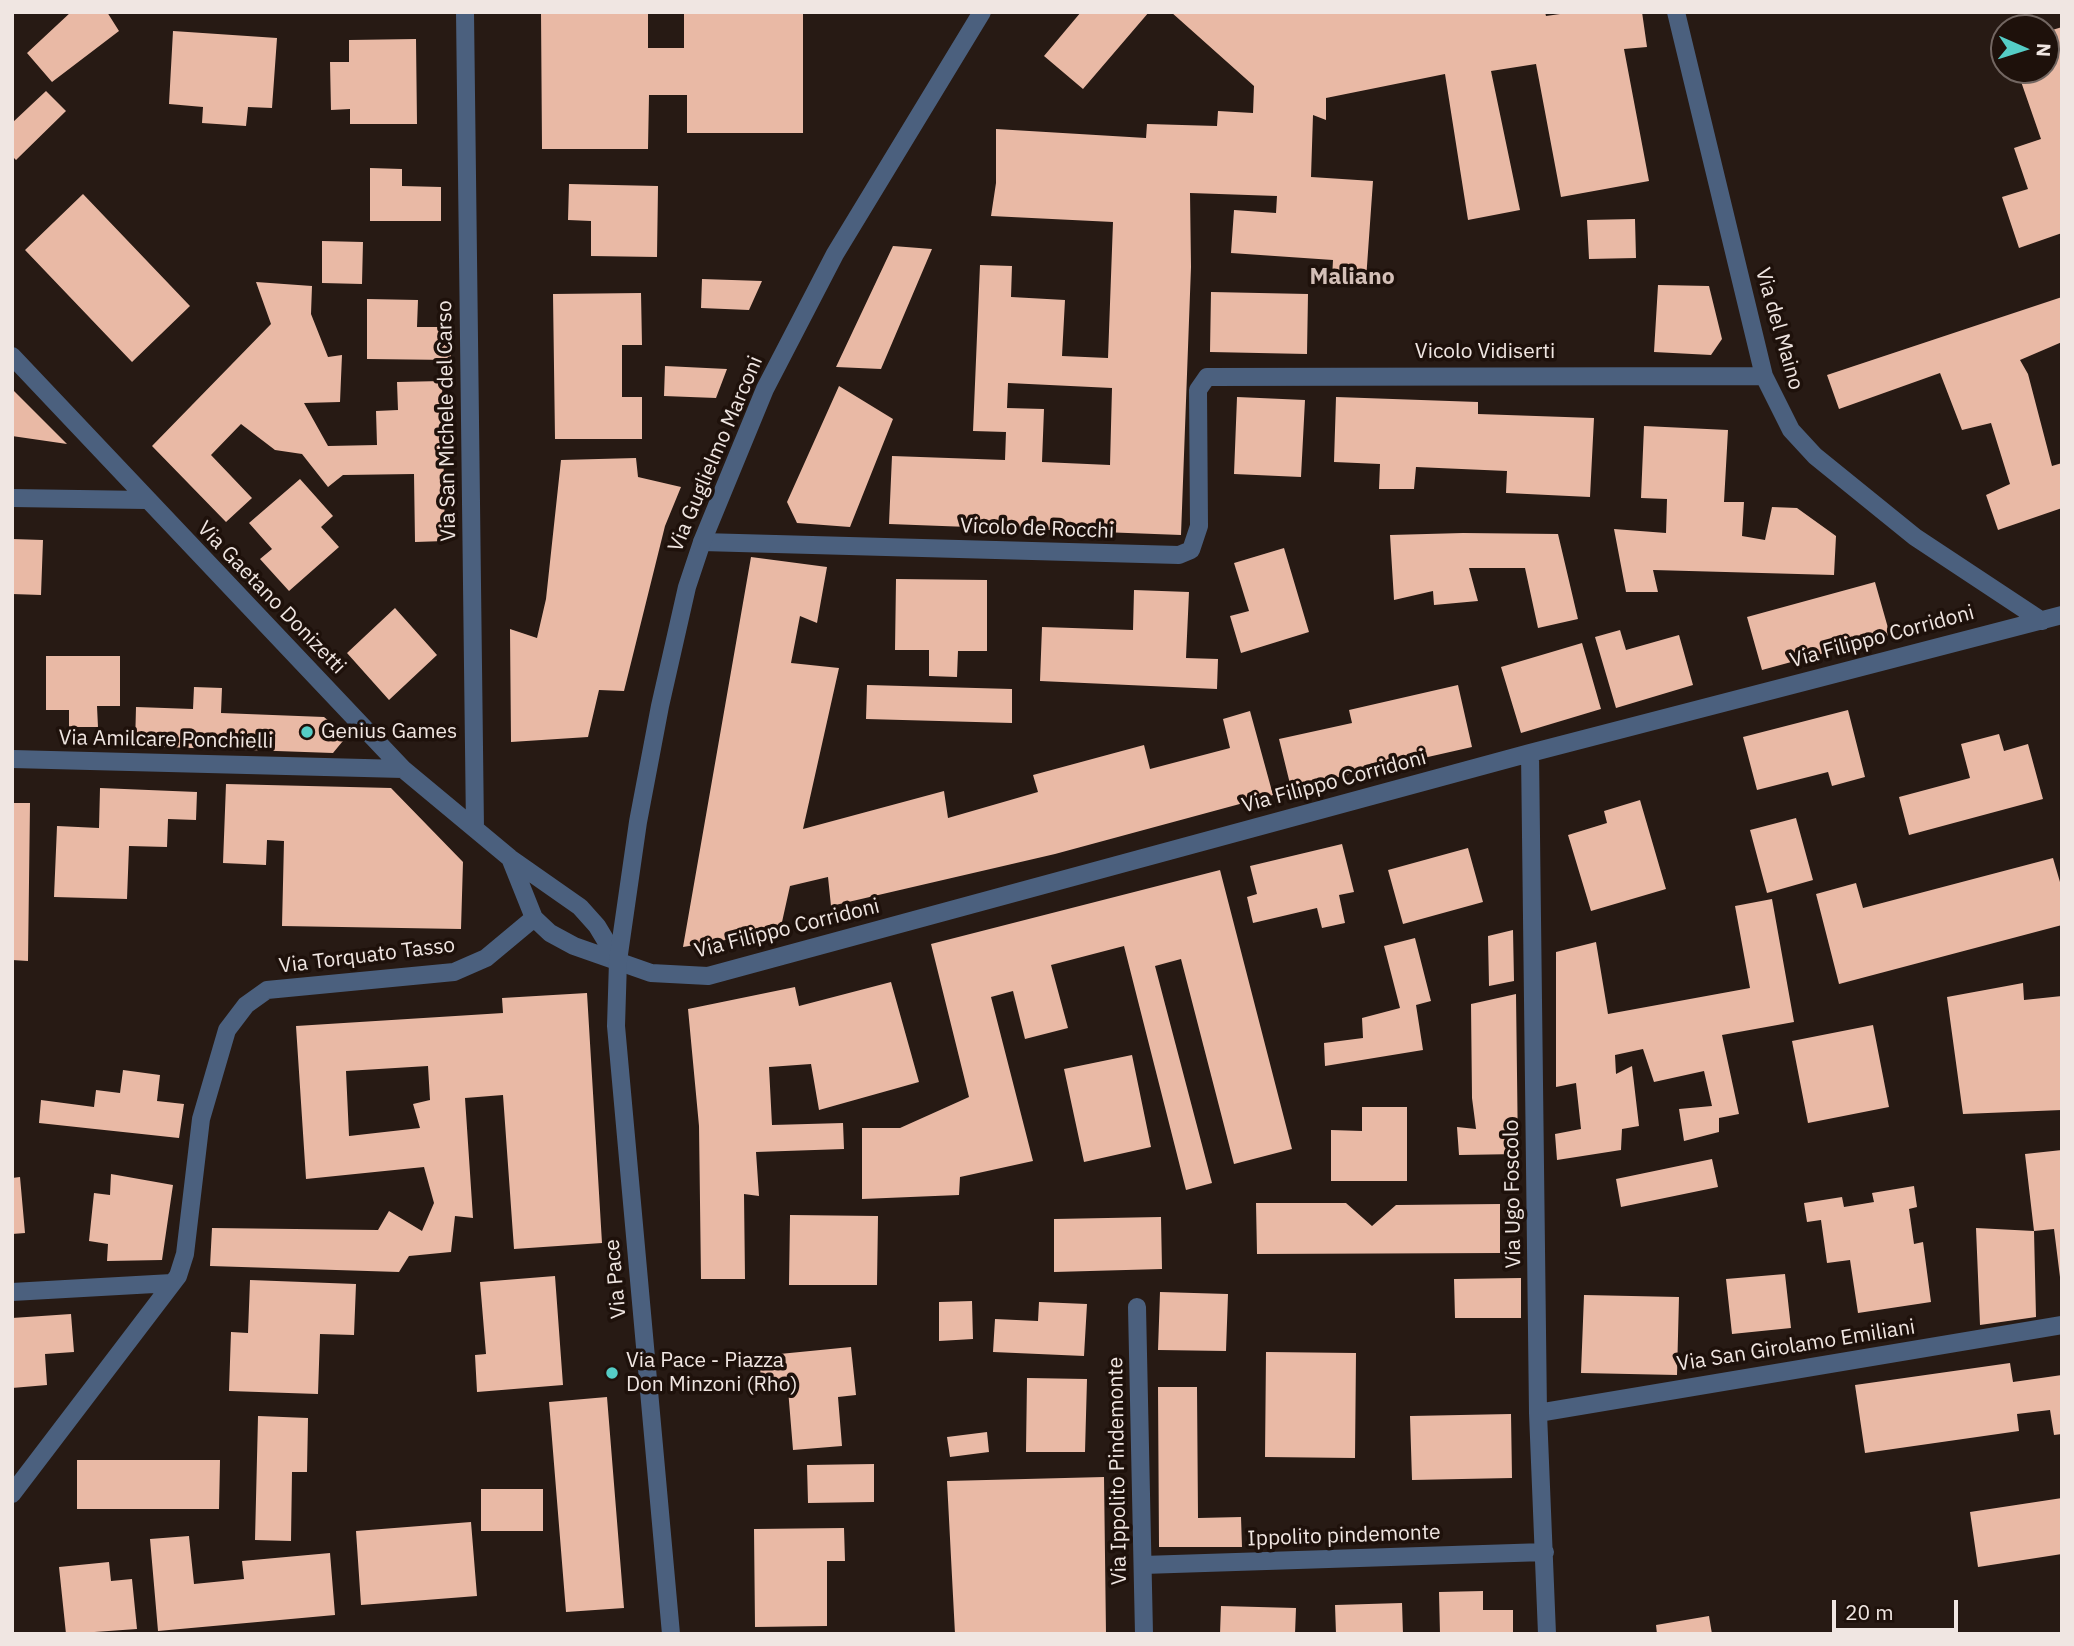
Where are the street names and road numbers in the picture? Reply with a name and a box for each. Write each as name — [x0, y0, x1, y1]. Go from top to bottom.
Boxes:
street label: Via del Maino — [1750, 265, 1808, 393]
street label: Via San Michele del Carso — [432, 300, 462, 542]
street label: Vicolo Vidiserti — [1415, 339, 1555, 365]
street label: Via Guglielmo Marconi — [663, 352, 769, 556]
street label: Vicolo de Rocchi — [959, 514, 1115, 544]
street label: Via Gaetano Donizetti — [192, 516, 350, 680]
street label: Via Filippo Corridoni — [1787, 600, 1977, 674]
street label: Via Amilcare Ponchielli — [58, 726, 274, 754]
street label: Via Filippo Corridoni — [1239, 745, 1429, 819]
street label: Via Filippo Corridoni — [692, 894, 882, 964]
street label: Via Torquato Tasso — [277, 933, 457, 979]
street label: Via Ugo Foscolo — [1499, 1119, 1527, 1269]
street label: Via Pace — [600, 1238, 632, 1320]
street label: Via San Girolamo Emiliani — [1675, 1315, 1917, 1377]
street label: Via Ippolito Pindemonte — [1103, 1357, 1133, 1585]
street label: Ippolito pindemonte — [1247, 1520, 1441, 1552]

